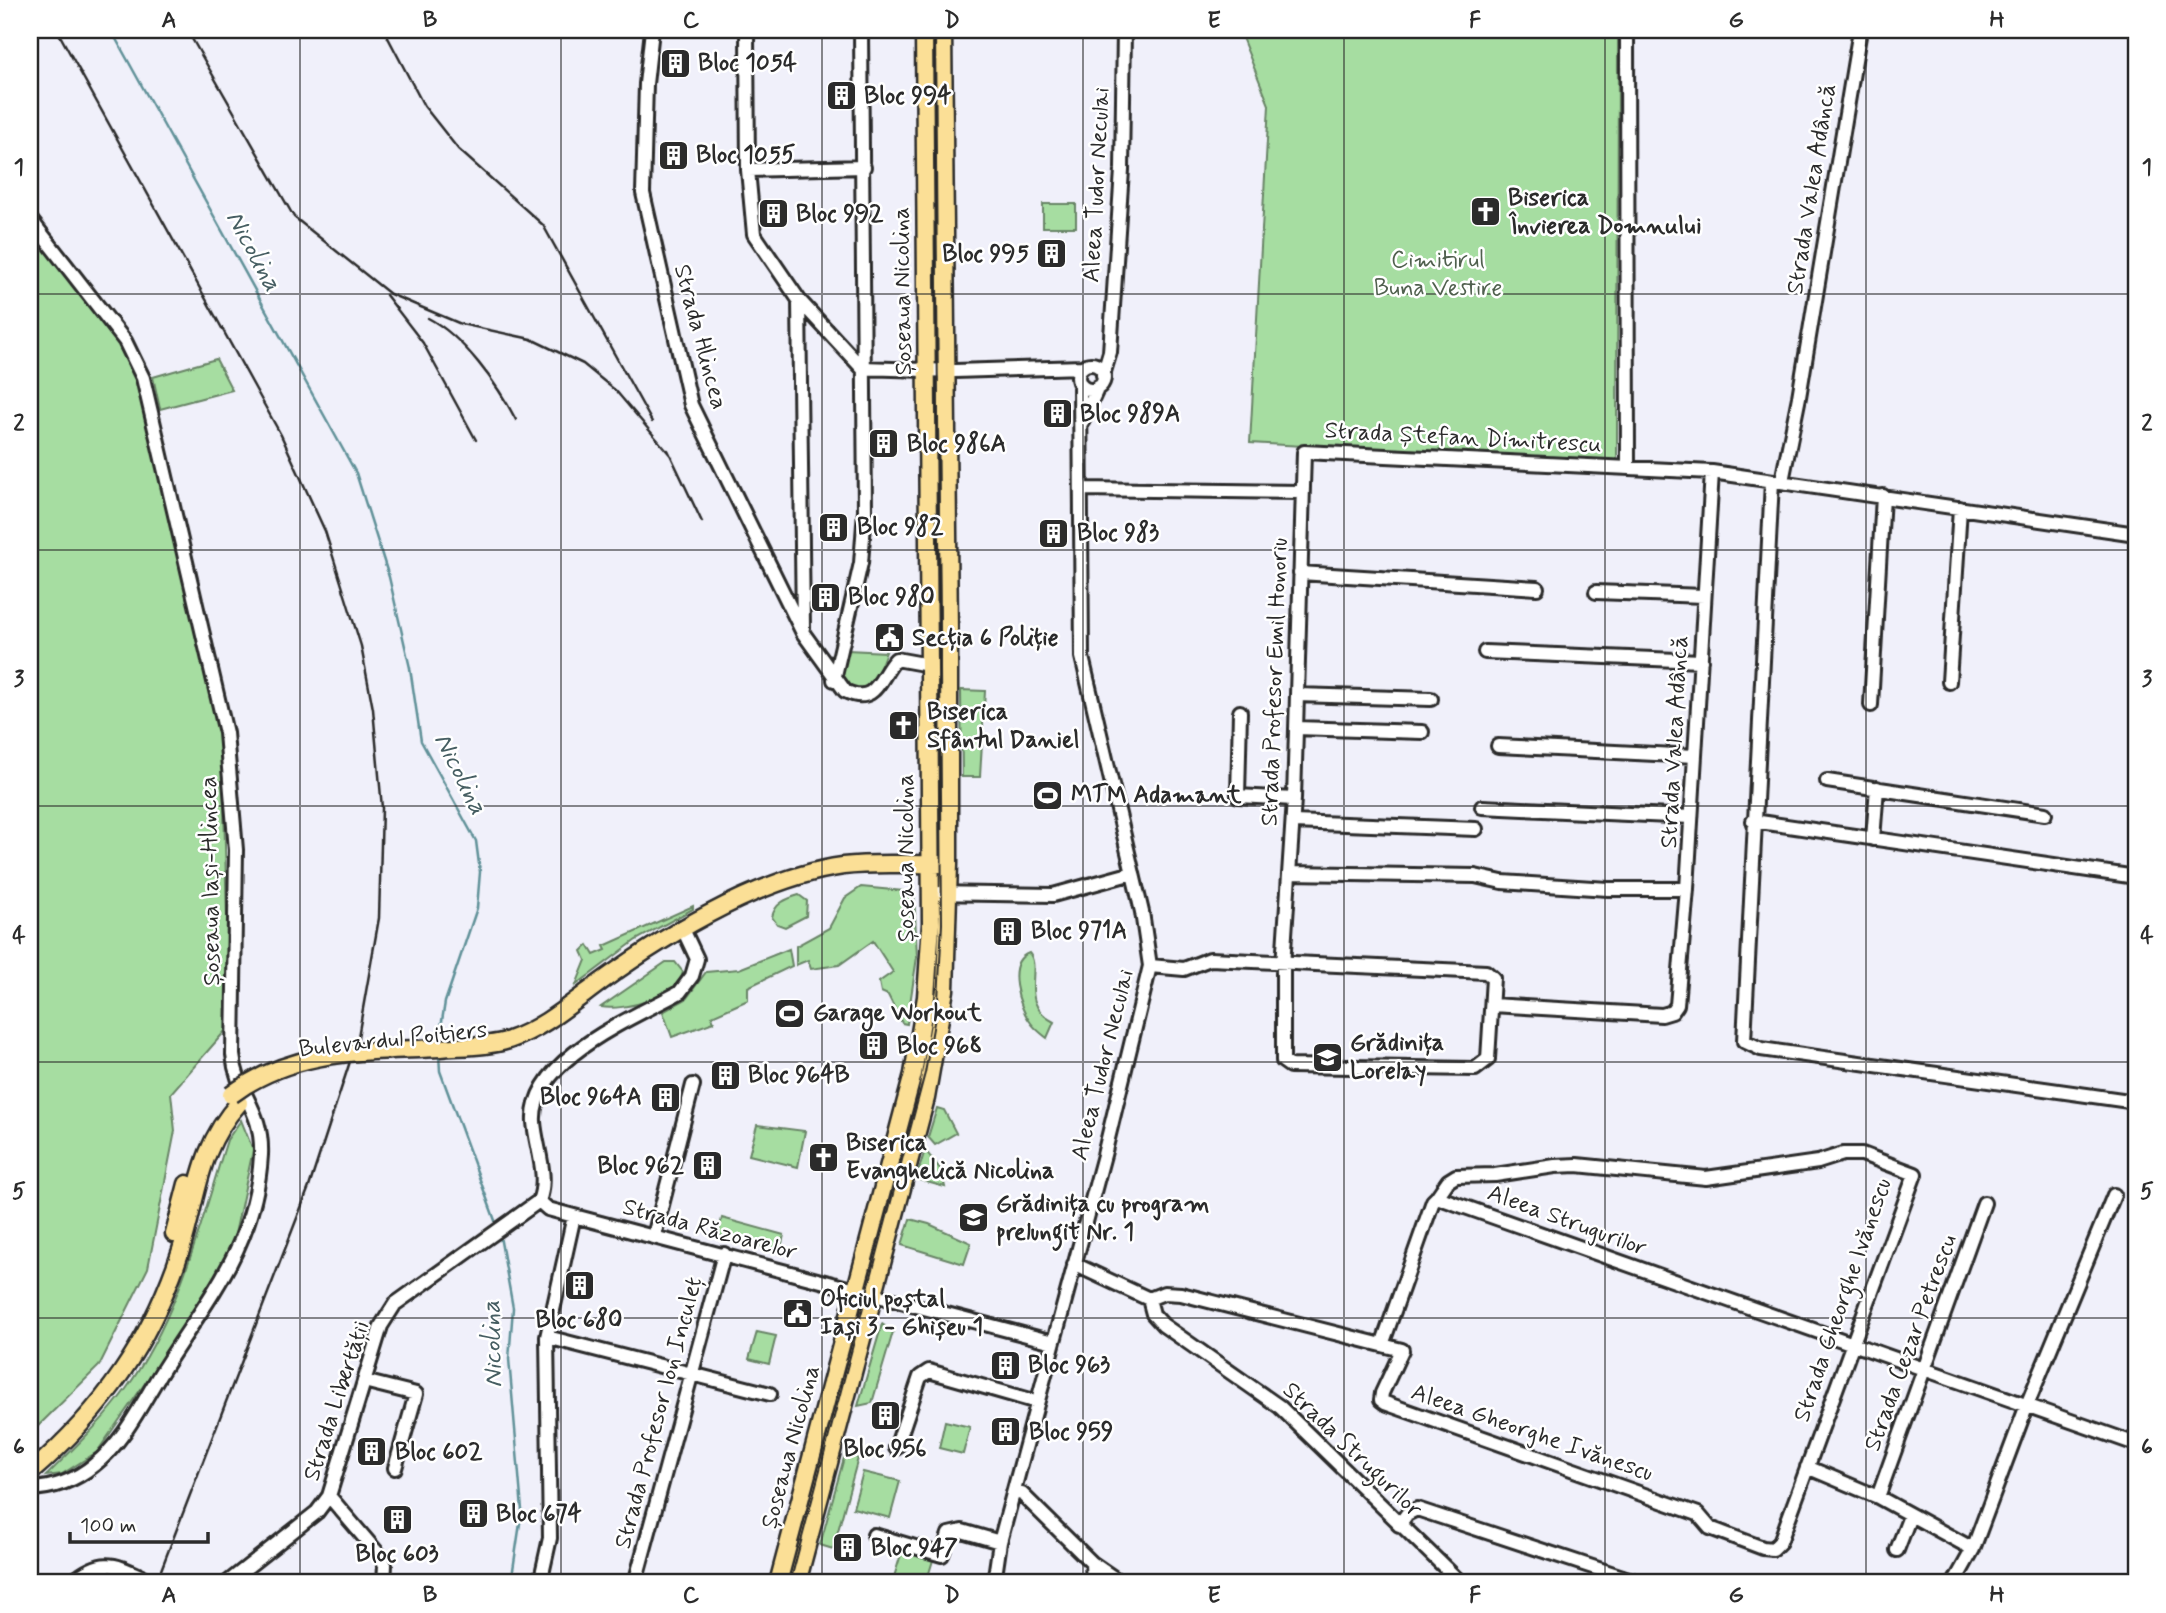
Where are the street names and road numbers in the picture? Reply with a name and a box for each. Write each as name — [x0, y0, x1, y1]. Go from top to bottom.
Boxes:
street label: Strada Valea Adâncă — [1780, 81, 1844, 297]
street label: Aleea Tudor Neculai — [1076, 86, 1118, 284]
street label: Șoseaua Nicolina — [886, 206, 920, 376]
street label: Strada Hlincea — [666, 261, 734, 413]
street label: Strada Ștefan Dimitrescu — [1324, 415, 1602, 461]
street label: Strada Profesor Emil Honoriu — [1254, 537, 1296, 827]
street label: Strada Valea Adâncă — [1654, 635, 1696, 849]
street label: Șoseaua Nicolina — [891, 774, 922, 942]
street label: Șoseaua Iași-Hlincea — [194, 776, 228, 986]
street label: Aleea Tudor Neculai — [1064, 966, 1142, 1164]
street label: Bulevardul Poitiers — [297, 1015, 489, 1065]
street label: Strada Gheorghe Ivănescu — [1787, 1174, 1902, 1427]
street label: Aleea Strugurilor — [1483, 1178, 1651, 1264]
street label: Strada Răzoarelor — [619, 1192, 801, 1268]
street label: Strada Cezar Petrescu — [1857, 1230, 1965, 1456]
street label: Strada Profesor Ion Inculeț — [608, 1274, 710, 1552]
street label: Strada Libertății — [297, 1317, 377, 1485]
street label: Șoseaua Nicolina — [754, 1362, 828, 1532]
street label: Strada Strugurilor — [1273, 1375, 1429, 1527]
street label: Aleea Gheorghe Ivănescu — [1407, 1377, 1657, 1489]

